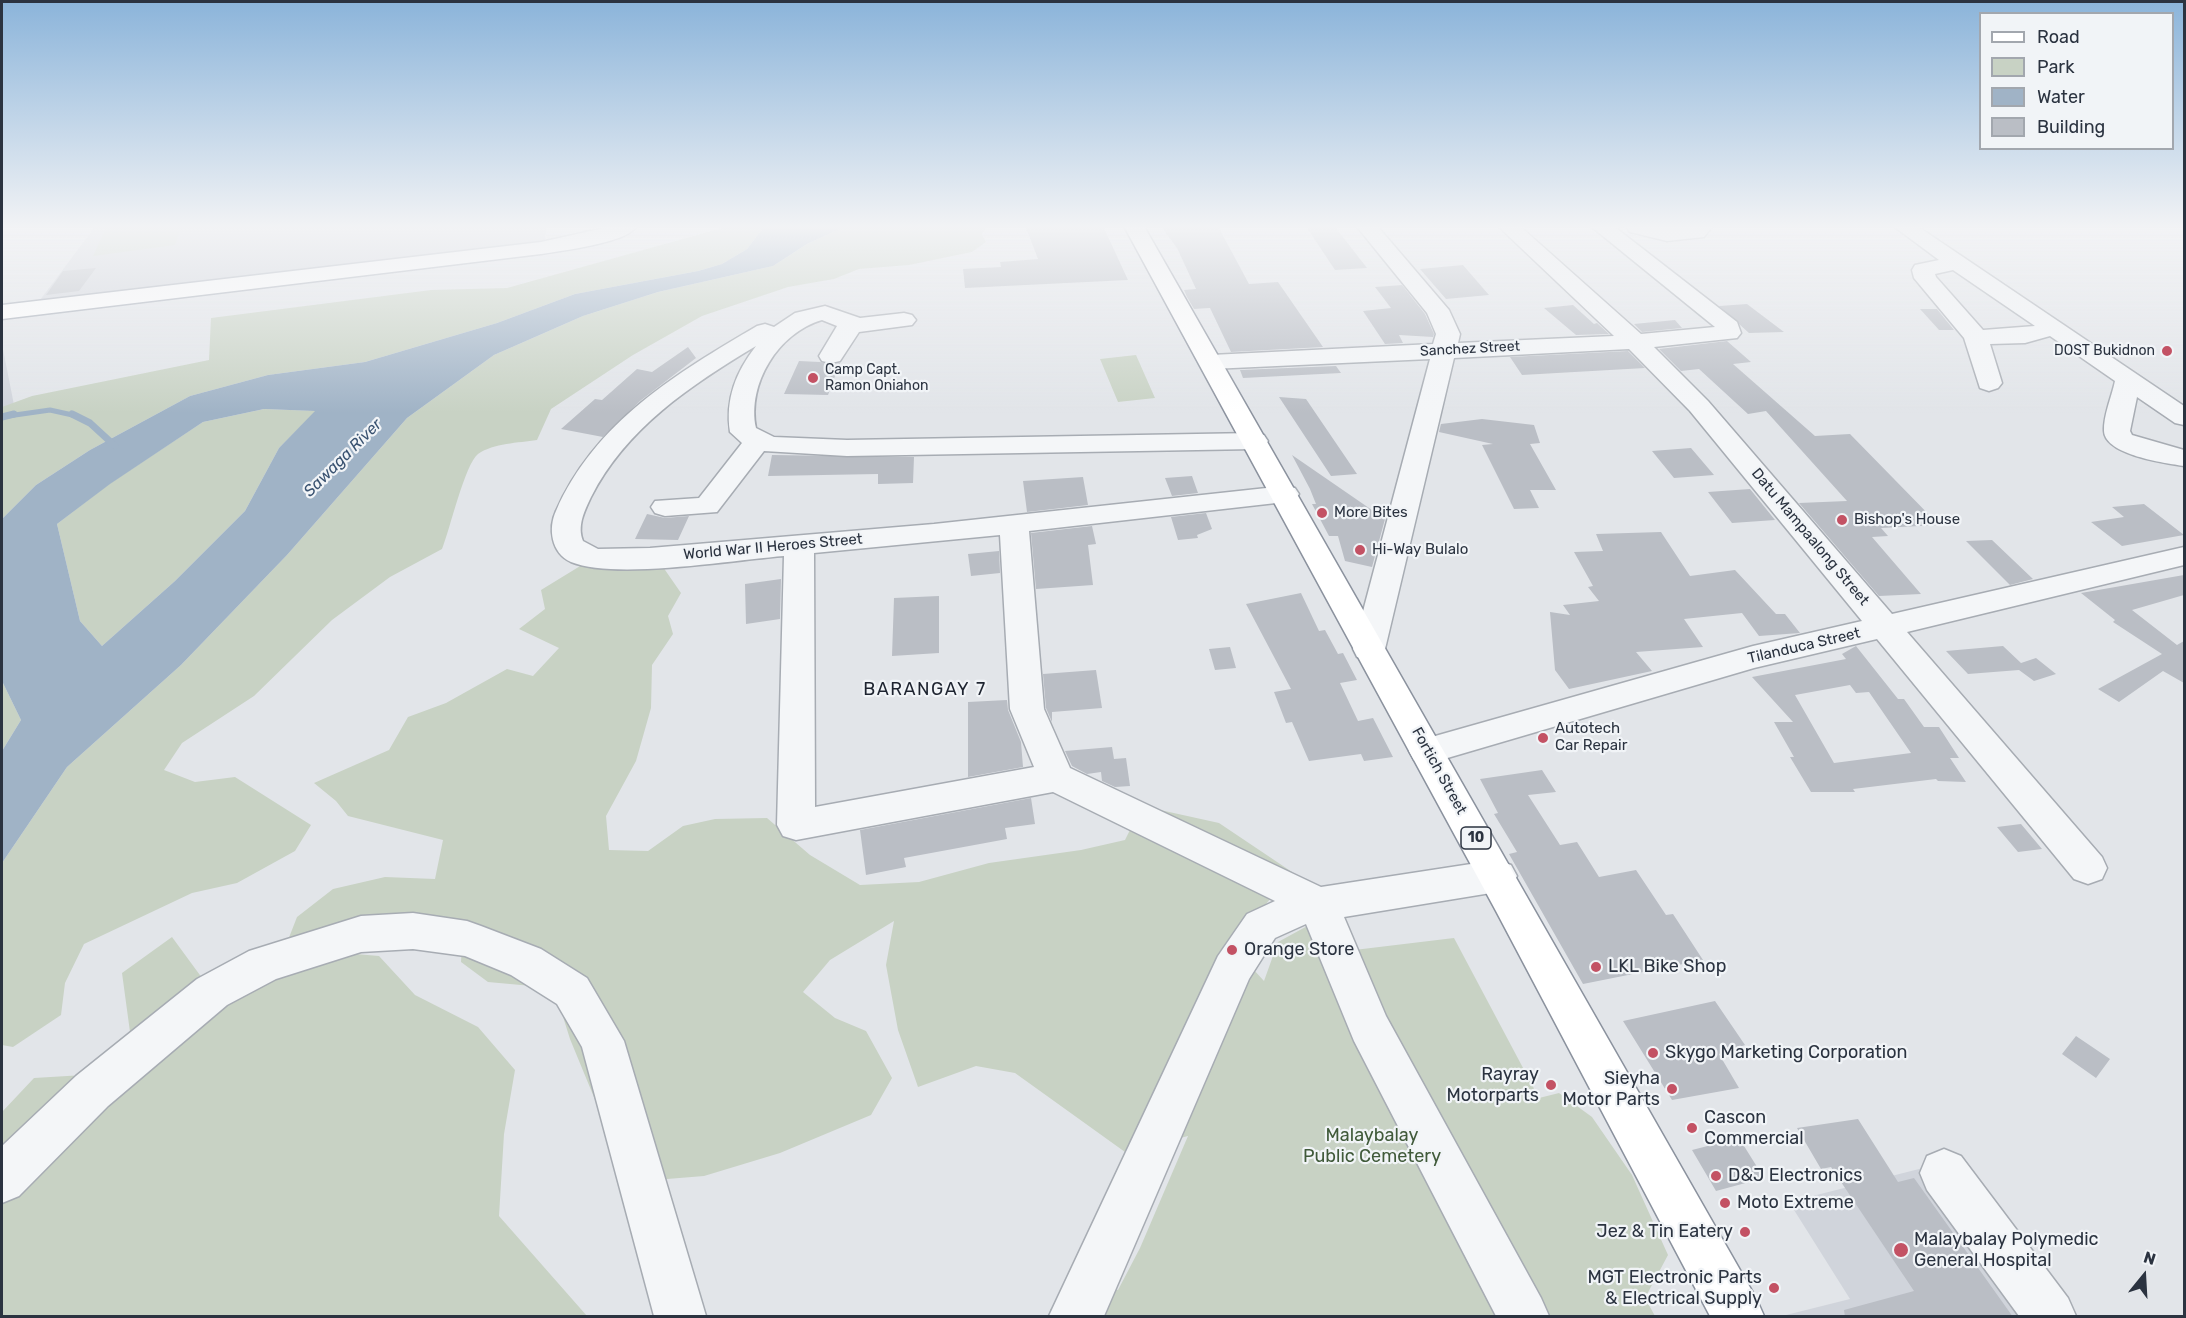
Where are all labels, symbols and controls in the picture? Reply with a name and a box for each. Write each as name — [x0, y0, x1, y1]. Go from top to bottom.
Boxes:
legend — [1979, 12, 2174, 150]
text: Road — [2037, 26, 2080, 48]
text: Park — [2037, 56, 2074, 78]
text: Water — [2037, 86, 2085, 108]
text: Building — [2037, 116, 2105, 138]
street label: Sanchez Street — [1420, 338, 1520, 360]
place label: DOST Bukidnon — [2054, 343, 2155, 359]
marker: DOST Bukidnon — [2160, 344, 2174, 358]
place label: Camp Capt. Ramon Oniahon — [825, 362, 928, 394]
marker: Camp Capt. Ramon Oniahon — [806, 371, 820, 385]
water label: Sawaga River — [300, 415, 386, 501]
street label: Datu Mampaalong Street — [1747, 465, 1873, 609]
place label: More Bites — [1334, 504, 1408, 522]
marker: More Bites — [1315, 506, 1329, 520]
place label: Bishop's House — [1854, 511, 1960, 529]
marker: Bishop's House — [1835, 513, 1849, 527]
street label: World War II Heroes Street — [683, 530, 863, 564]
place label: Hi-Way Bulalo — [1372, 541, 1468, 559]
marker: Hi-Way Bulalo — [1353, 543, 1367, 557]
street label: Tilanduca Street — [1746, 624, 1862, 668]
district label: BARANGAY 7 — [863, 679, 987, 701]
place label: Autotech Car Repair — [1555, 720, 1627, 755]
street label: Fortich Street — [1408, 724, 1470, 818]
marker: Autotech Car Repair — [1536, 731, 1550, 745]
road number: 10 — [1461, 827, 1491, 849]
place label: Orange Store — [1244, 939, 1354, 961]
marker: Orange Store — [1225, 943, 1239, 957]
place label: LKL Bike Shop — [1608, 956, 1726, 978]
marker: LKL Bike Shop — [1589, 960, 1603, 974]
place label: Skygo Marketing Corporation — [1665, 1042, 1907, 1064]
marker: Skygo Marketing Corporation — [1646, 1046, 1660, 1060]
place label: Rayray Motorparts — [1447, 1064, 1539, 1106]
place label: Sieyha Motor Parts — [1562, 1068, 1660, 1110]
marker: Rayray Motorparts — [1544, 1078, 1558, 1092]
marker: Sieyha Motor Parts — [1665, 1082, 1679, 1096]
place label: Cascon Commercial — [1704, 1107, 1804, 1150]
marker: Cascon Commercial — [1685, 1121, 1699, 1135]
park label: Malaybalay Public Cemetery — [1303, 1125, 1441, 1168]
place label: D&J Electronics — [1728, 1165, 1862, 1187]
marker: D&J Electronics — [1709, 1169, 1723, 1183]
place label: Moto Extreme — [1737, 1192, 1854, 1214]
marker: Moto Extreme — [1718, 1196, 1732, 1210]
place label: Jez & Tin Eatery — [1596, 1221, 1733, 1243]
marker: Jez & Tin Eatery — [1738, 1225, 1752, 1239]
place label: Malaybalay Polymedic General Hospital — [1914, 1229, 2099, 1272]
marker: Malaybalay Polymedic General Hospital — [1892, 1241, 1910, 1259]
north arrow — [2114, 1246, 2174, 1306]
text: N — [2141, 1248, 2158, 1269]
place label: MGT Electronic Parts & Electrical Supply — [1587, 1267, 1762, 1310]
marker: MGT Electronic Parts & Electrical Supply — [1767, 1281, 1781, 1295]

